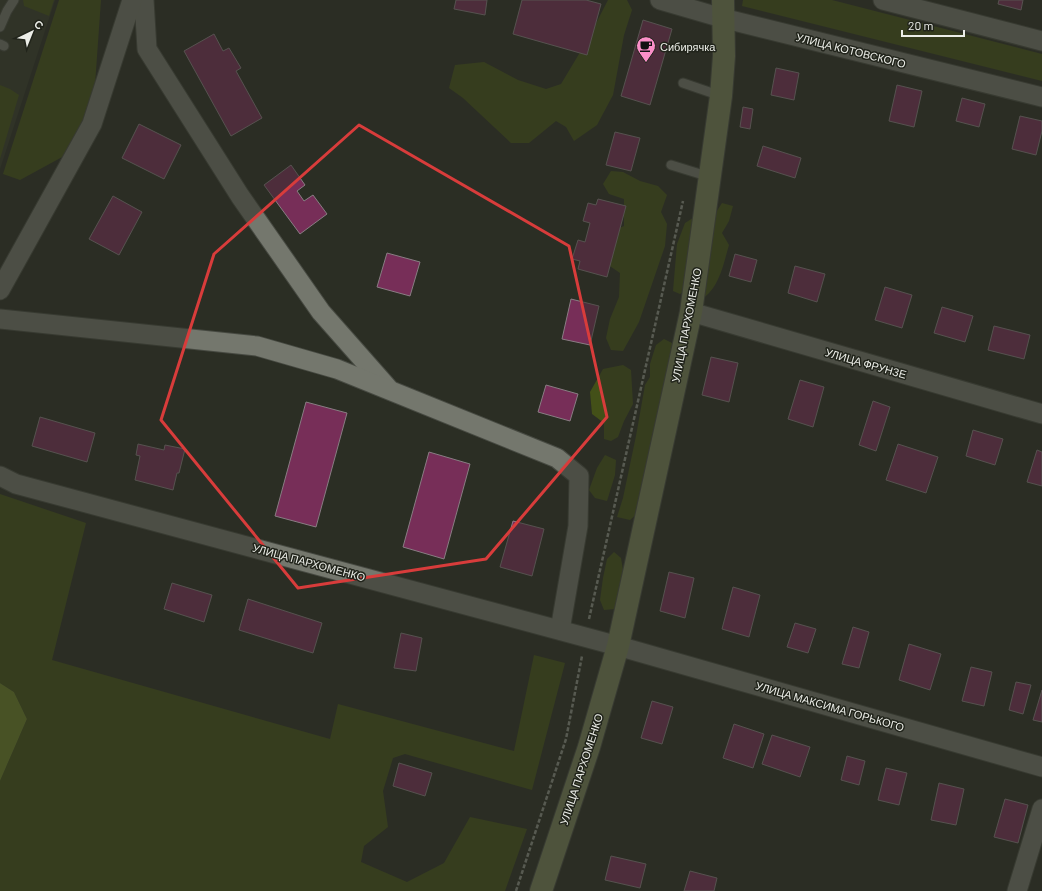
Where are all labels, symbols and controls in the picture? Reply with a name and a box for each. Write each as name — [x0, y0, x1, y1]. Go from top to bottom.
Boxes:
north arrow — [12, 12, 52, 52]
scale bar — [902, 12, 964, 38]
text: С — [32, 17, 47, 32]
text: 20 m — [908, 18, 934, 32]
street label: УЛИЦА КОТОВСКОГО — [795, 30, 908, 70]
cafe icon: Сибирячка — [635, 35, 657, 63]
place label: Сибирячка — [660, 40, 716, 53]
street label: УЛИЦА ПАРХОМЕНКО — [669, 266, 704, 383]
street label: УЛИЦА ФРУНЗЕ — [824, 345, 908, 381]
street label: УЛИЦА ПАРХОМЕНКО — [251, 541, 367, 583]
street label: УЛИЦА МАКСИМА ГОРЬКОГО — [754, 679, 906, 734]
street label: УЛИЦА ПАРХОМЕНКО — [557, 711, 605, 826]

